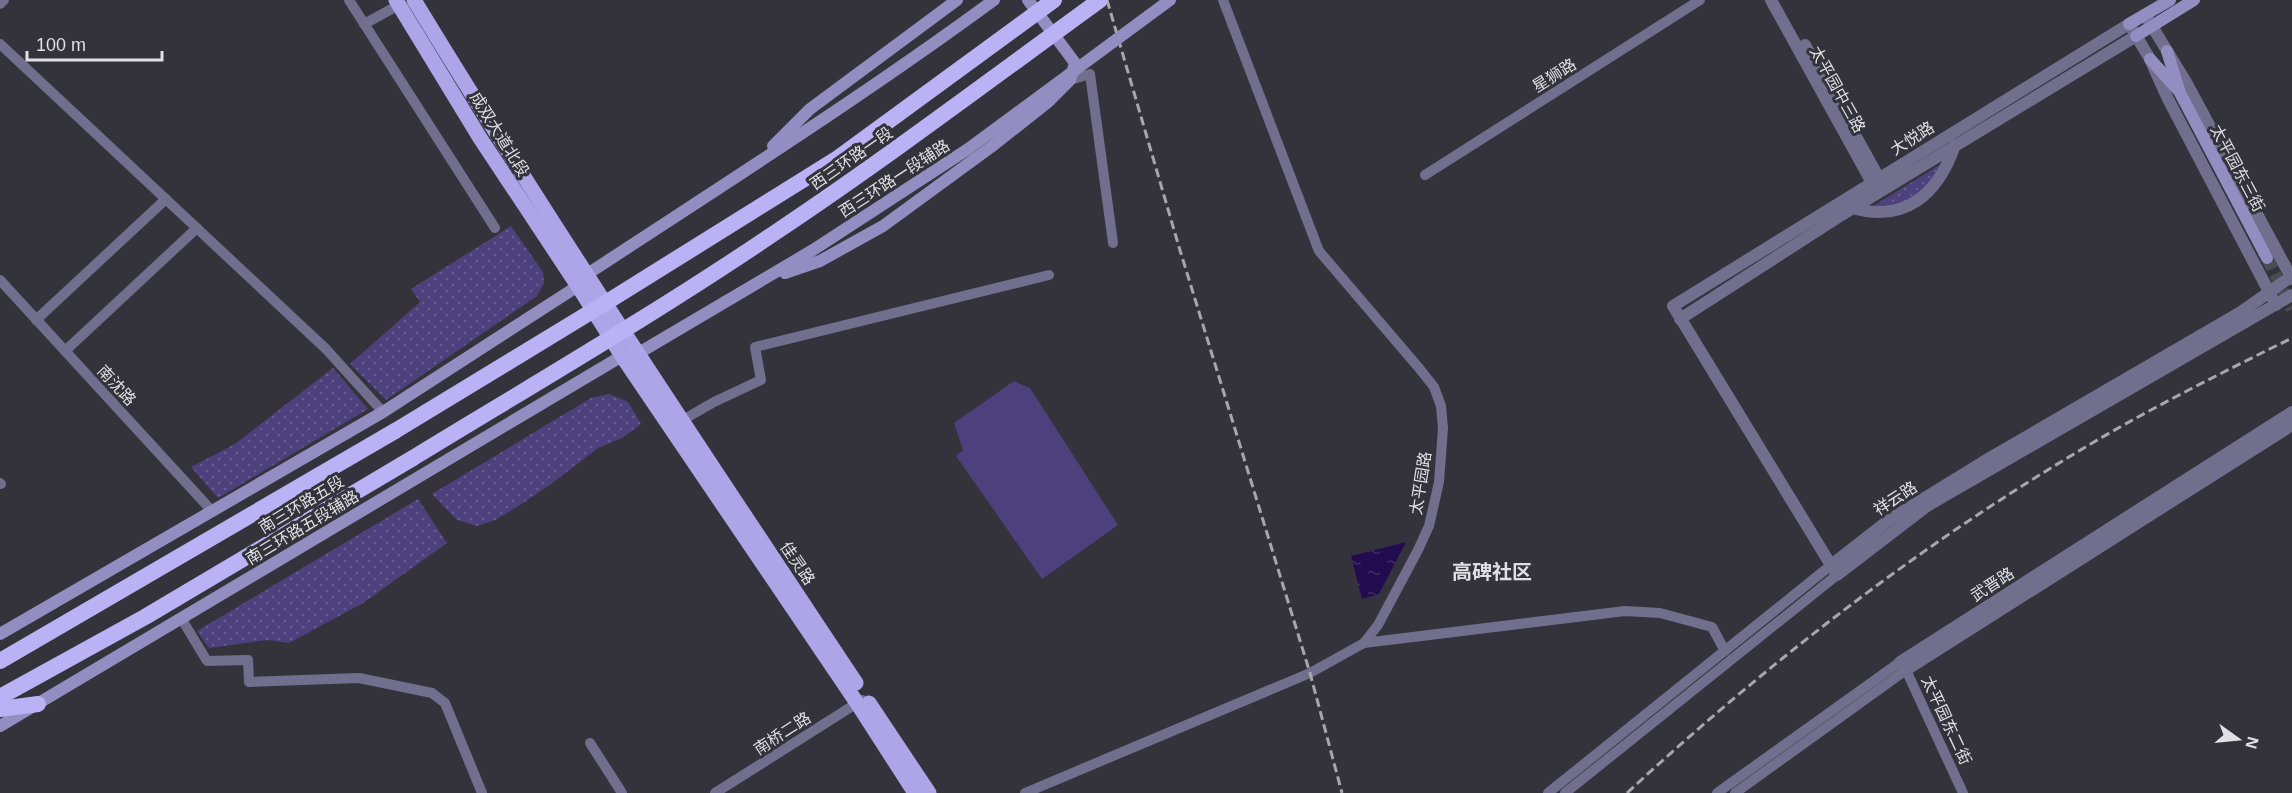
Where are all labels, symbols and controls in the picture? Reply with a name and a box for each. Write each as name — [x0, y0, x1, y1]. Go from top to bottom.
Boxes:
scale bar — [27, 24, 162, 62]
text: 100 m — [36, 35, 86, 55]
street label: 太平园中三路 — [1807, 43, 1868, 135]
street label: 星狮路 — [1529, 55, 1579, 95]
street label: 成双大道北段 — [467, 89, 532, 179]
street label: 大悦路 — [1887, 118, 1937, 158]
street label: 太平园东三街 — [2208, 122, 2268, 215]
street label: 西三环路一段 — [807, 124, 895, 193]
street label: 西三环路一段辅路 — [836, 136, 953, 220]
street label: 南沈路 — [94, 362, 139, 409]
street label: 太平园路 — [1407, 450, 1434, 516]
street label: 南三环路五段 — [256, 472, 347, 536]
street label: 祥云路 — [1871, 478, 1920, 519]
street label: 南三环路五段辅路 — [243, 487, 362, 568]
street label: 佳灵路 — [777, 539, 818, 588]
district label: 高碑社区 — [1452, 561, 1532, 583]
street label: 武晋路 — [1968, 564, 2017, 605]
street label: 太平园东二街 — [1919, 673, 1975, 767]
street label: 南桥二路 — [751, 709, 814, 758]
north arrow — [2208, 709, 2268, 769]
text: N — [2242, 735, 2262, 751]

